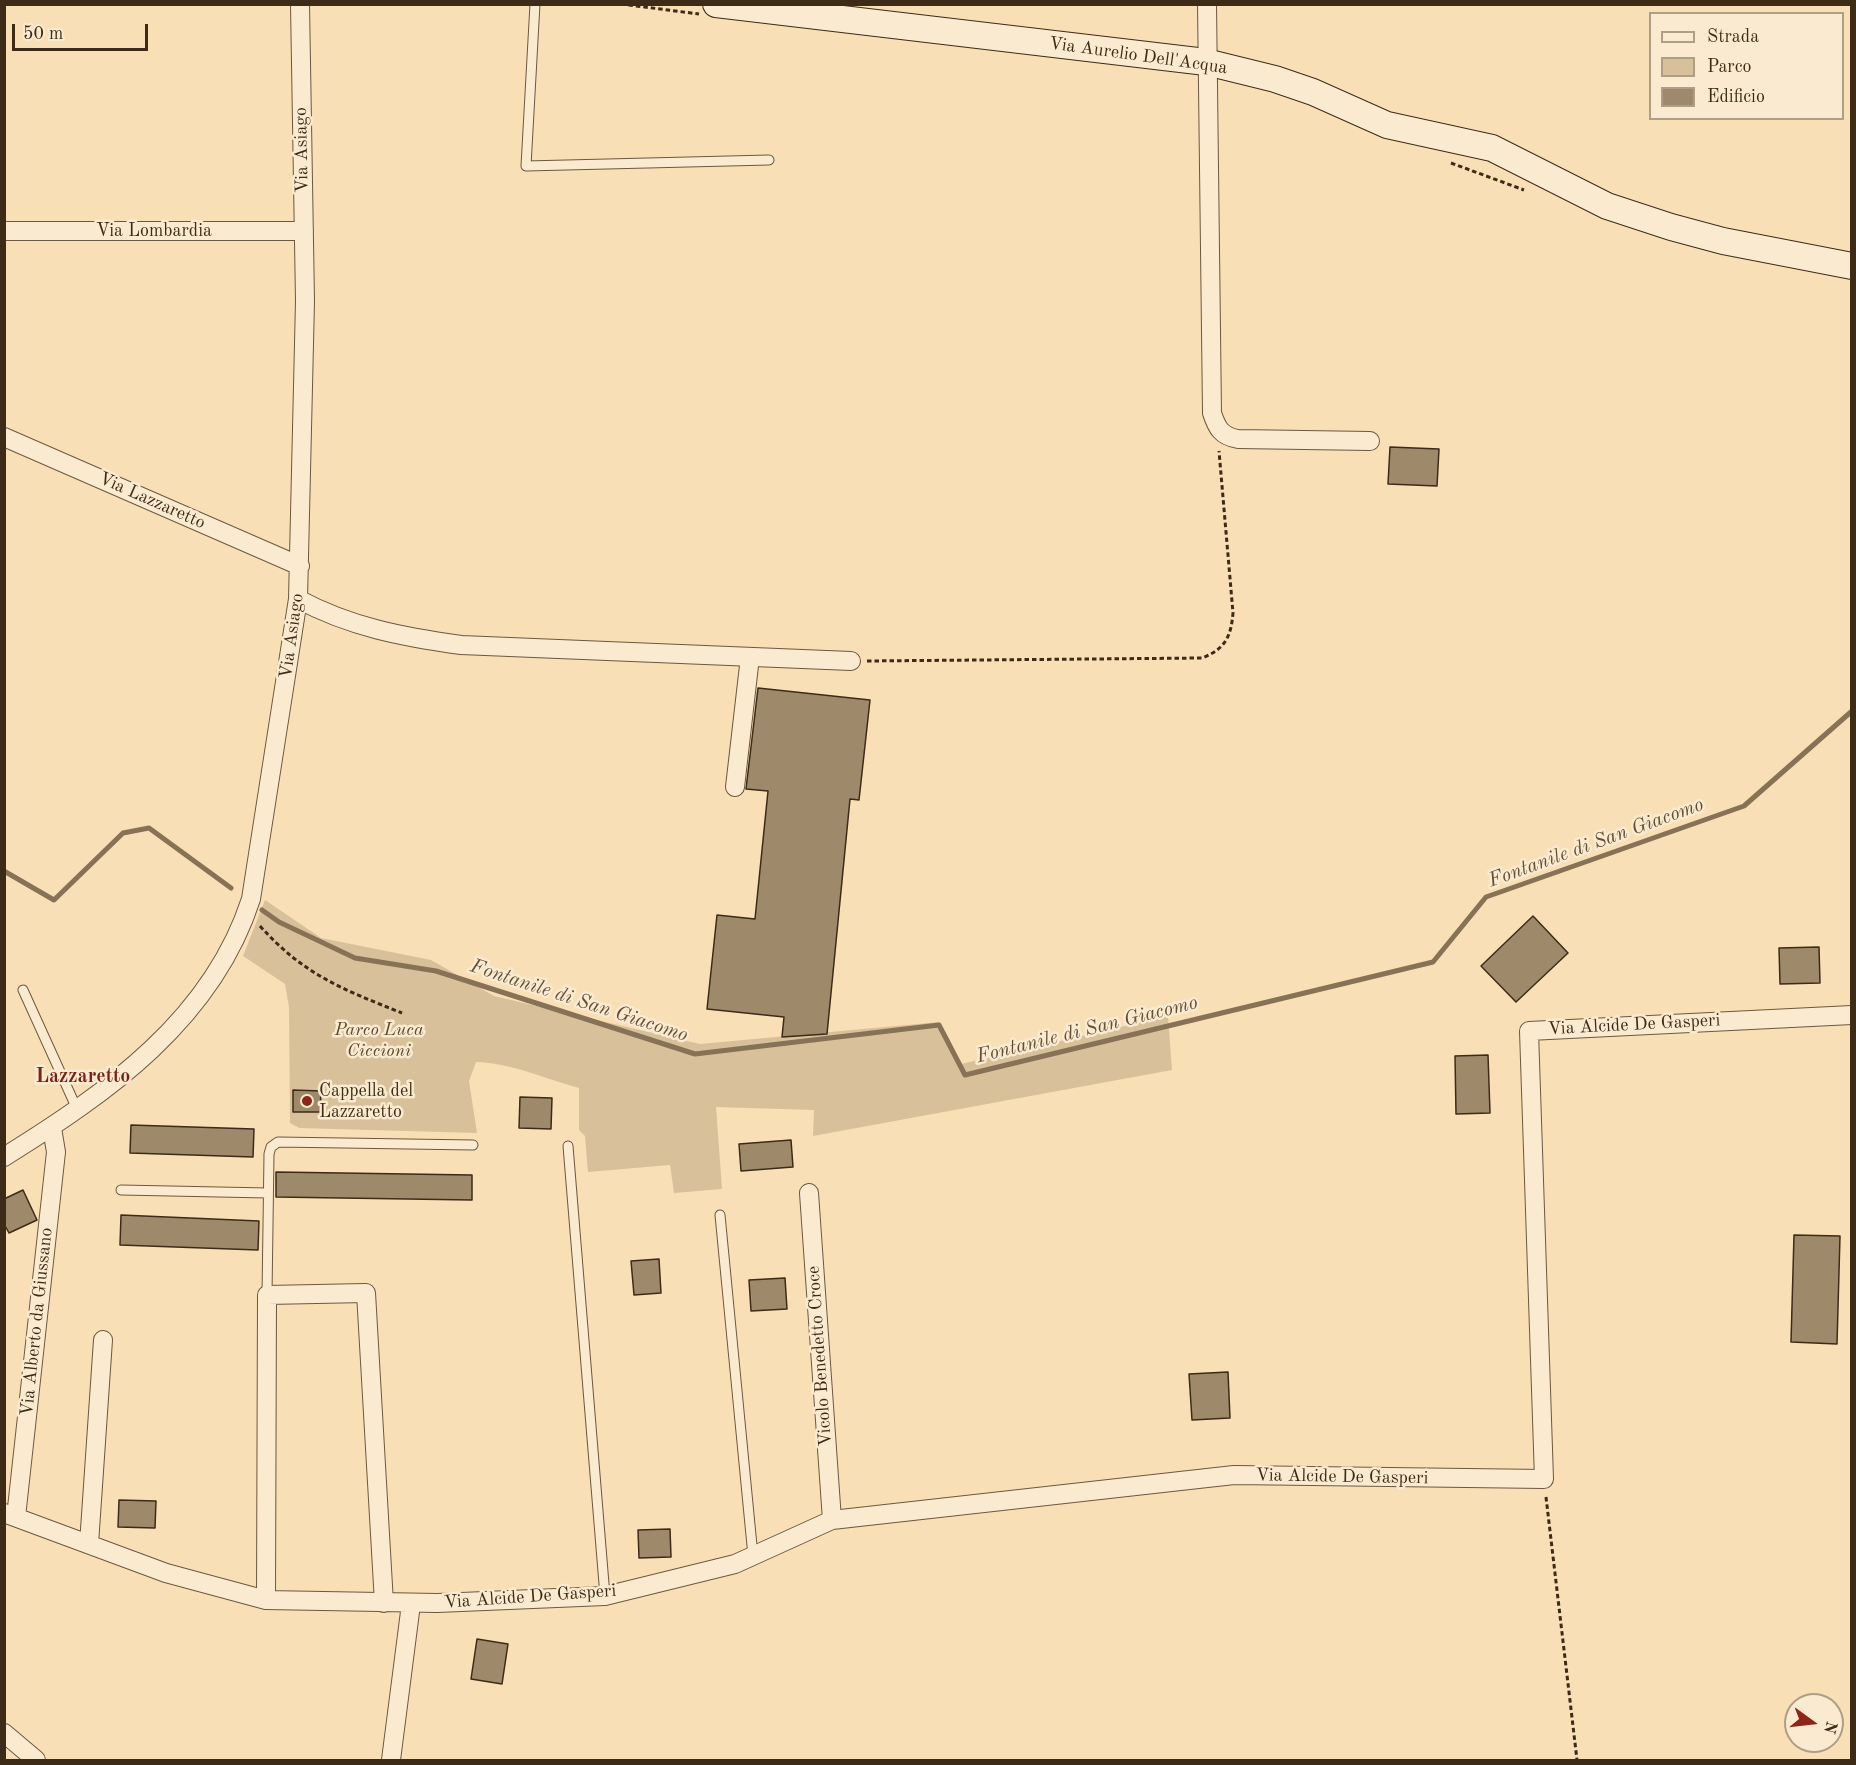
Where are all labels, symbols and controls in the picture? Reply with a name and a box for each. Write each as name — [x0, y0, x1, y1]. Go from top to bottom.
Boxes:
scale bar — [15, 12, 152, 50]
legend — [1649, 12, 1844, 120]
text: 50 m — [23, 25, 63, 43]
text: Strada — [1707, 28, 1759, 46]
street label: Via Aurelio Dell'Acqua — [1047, 33, 1229, 79]
text: Parco — [1707, 58, 1752, 76]
text: Edificio — [1707, 88, 1765, 106]
street label: Via Asiago — [290, 107, 314, 193]
street label: Via Lombardia — [96, 220, 212, 242]
street label: Via Lazzaretto — [95, 468, 209, 534]
street label: Via Asiago — [275, 592, 309, 680]
water label: Fontanile di San Giacomo — [1485, 793, 1707, 893]
water label: Fontanile di San Giacomo — [467, 954, 691, 1048]
water label: Fontanile di San Giacomo — [974, 991, 1200, 1069]
street label: Via Alcide De Gasperi — [1547, 1010, 1721, 1040]
park label: Parco Luca Ciccioni — [334, 1019, 424, 1062]
district label: Lazzaretto — [36, 1065, 130, 1089]
place label: Cappella del Lazzaretto — [319, 1080, 413, 1122]
marker: Cappella del Lazzaretto — [300, 1094, 314, 1108]
street label: Via Alberto da Giussano — [16, 1227, 58, 1417]
street label: Vicolo Benedetto Croce — [803, 1265, 837, 1447]
street label: Via Alcide De Gasperi — [1255, 1465, 1429, 1489]
street label: Via Alcide De Gasperi — [443, 1580, 617, 1614]
north arrow — [1784, 1693, 1844, 1753]
text: N — [1820, 1719, 1839, 1735]

